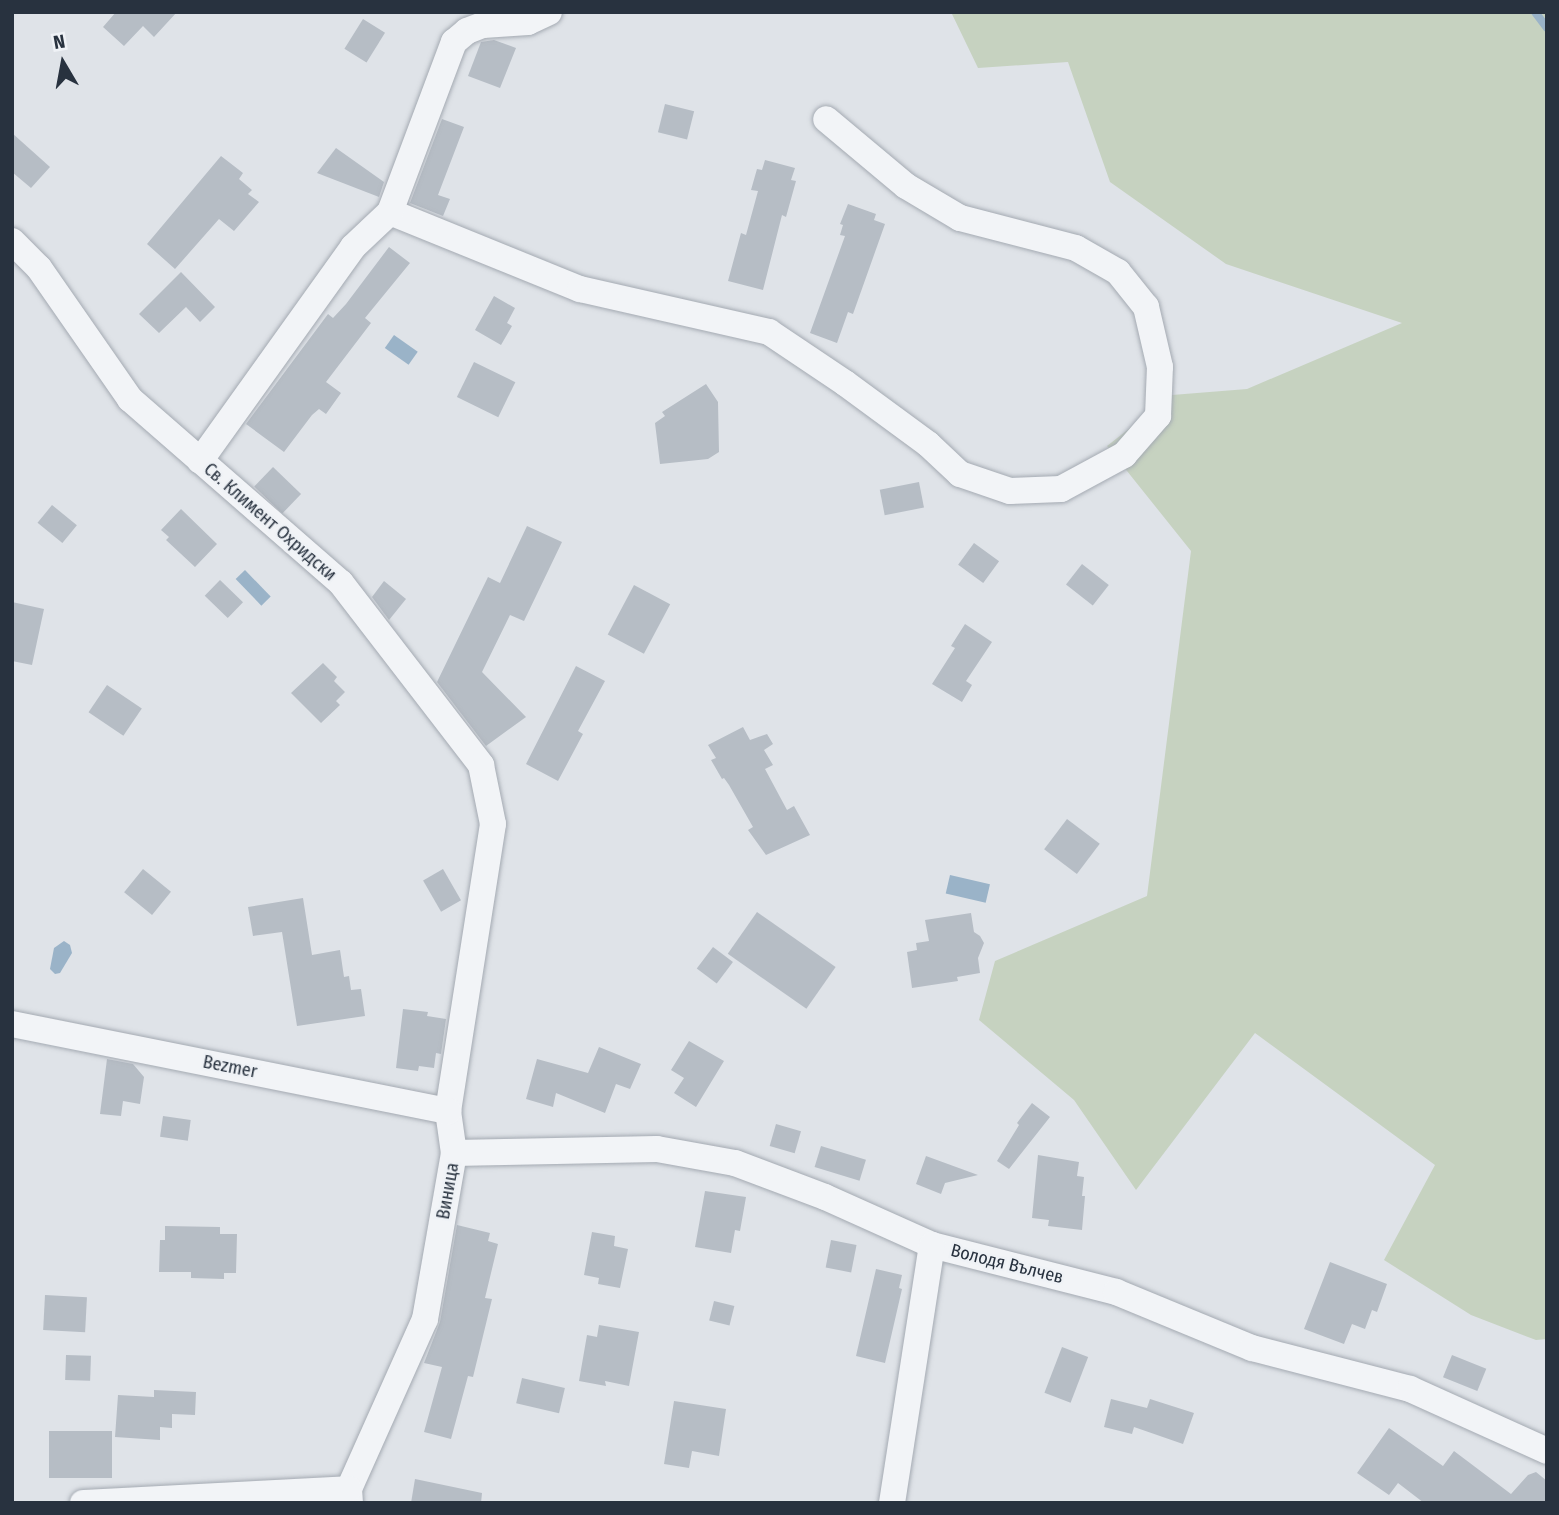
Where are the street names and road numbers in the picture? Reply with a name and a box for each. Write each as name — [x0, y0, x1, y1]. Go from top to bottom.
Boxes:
street label: Св. Климент Охридски — [199, 459, 341, 585]
street label: Bezmer — [201, 1051, 259, 1083]
street label: Виница — [432, 1161, 464, 1221]
street label: Володя Вълчев — [948, 1240, 1066, 1288]

